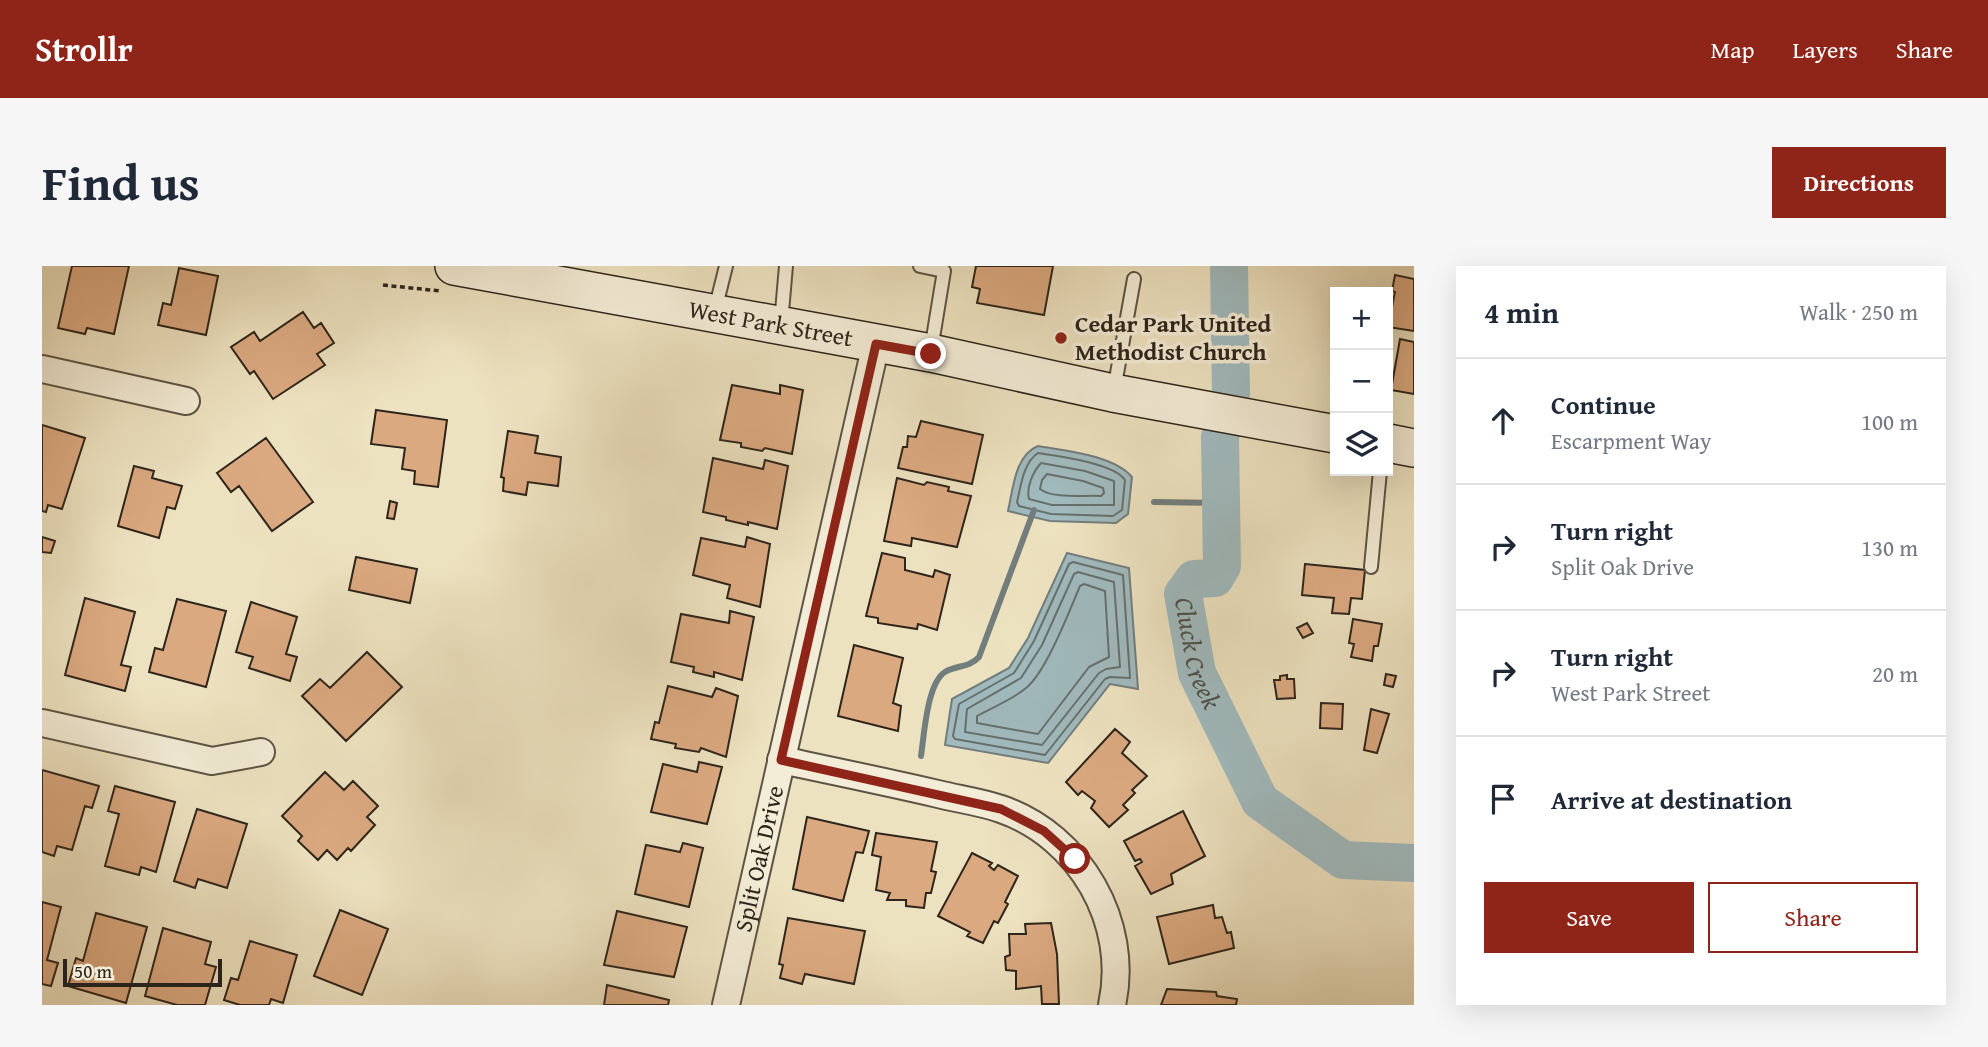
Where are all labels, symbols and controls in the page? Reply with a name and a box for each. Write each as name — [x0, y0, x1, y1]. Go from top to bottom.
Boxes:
text: Strollr — [35, 25, 133, 73]
text: Map — [1711, 32, 1754, 67]
text: Layers — [1792, 32, 1858, 67]
text: Share — [1896, 32, 1953, 67]
text: Find us — [42, 146, 200, 218]
button: Directions — [1772, 147, 1946, 218]
map controls — [1330, 287, 1393, 476]
button: + — [1330, 287, 1393, 350]
text: 4 min — [1484, 290, 1559, 334]
street label: West Park Street — [686, 291, 856, 356]
text: Walk · 250 m — [1799, 295, 1918, 328]
place label: Cedar Park United Methodist Church — [1075, 306, 1272, 369]
marker: Cedar Park United Methodist Church — [1053, 330, 1069, 346]
route end — [915, 338, 946, 369]
button: − — [1330, 350, 1393, 413]
text: Continue — [1551, 385, 1656, 424]
icon: ahead — [1484, 402, 1522, 440]
text: 100 m — [1861, 405, 1918, 438]
button: layers — [1330, 413, 1393, 476]
text: Escarpment Way — [1551, 424, 1711, 457]
text: Turn right — [1551, 511, 1673, 550]
icon: right — [1484, 528, 1522, 566]
text: 130 m — [1861, 531, 1918, 564]
text: Split Oak Drive — [1551, 550, 1694, 583]
water label: Cluck Creek — [1165, 594, 1232, 716]
text: Turn right — [1551, 637, 1673, 676]
icon: right — [1484, 654, 1522, 692]
text: 20 m — [1872, 657, 1918, 690]
text: West Park Street — [1551, 676, 1710, 709]
icon: arrive — [1484, 780, 1522, 818]
text: Arrive at destination — [1551, 780, 1792, 819]
street label: Split Oak Drive — [725, 782, 792, 935]
route start — [1059, 843, 1090, 874]
button: Save — [1484, 882, 1694, 953]
button: Share — [1708, 882, 1918, 953]
scale bar — [63, 956, 222, 988]
text: 50 m — [74, 957, 112, 985]

